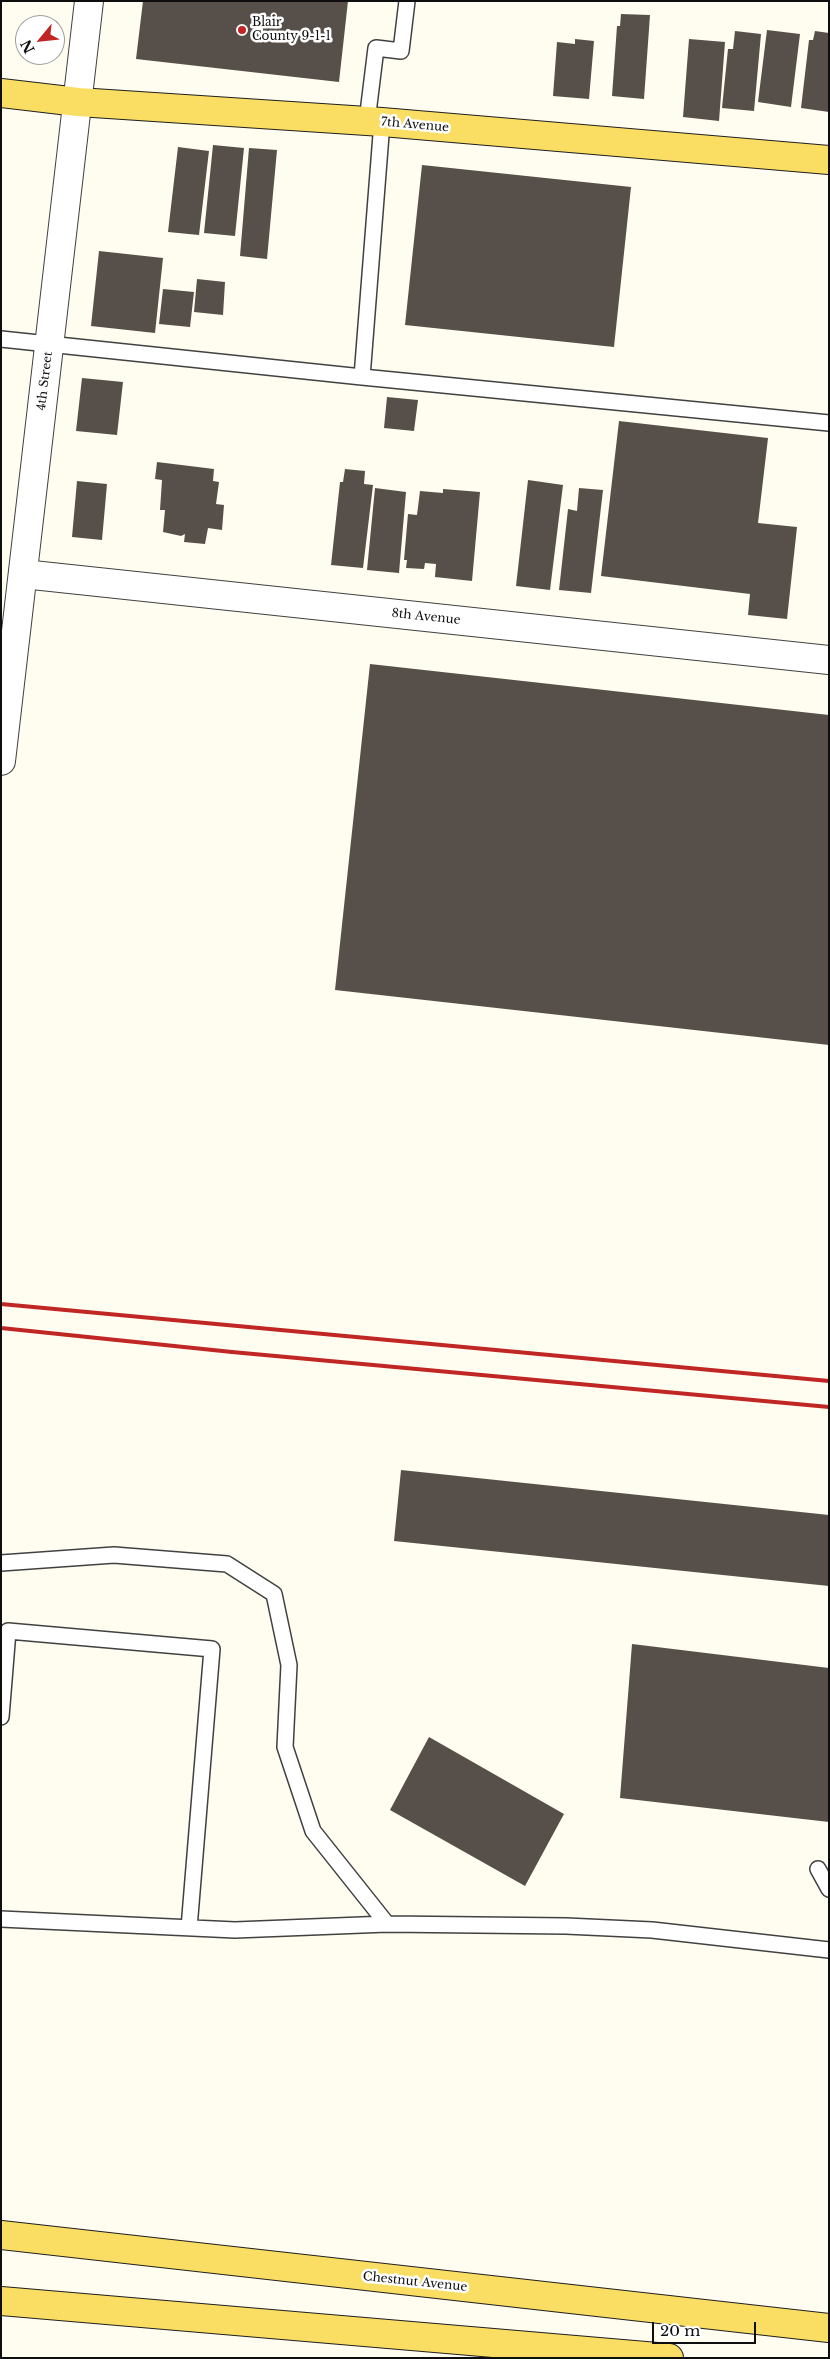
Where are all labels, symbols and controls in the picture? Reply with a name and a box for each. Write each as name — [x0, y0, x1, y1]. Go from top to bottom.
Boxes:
north arrow — [15, 15, 65, 65]
place label: Blair County 9-1-1 — [252, 16, 331, 44]
marker: Blair County 9-1-1 — [236, 24, 248, 36]
text: N — [17, 37, 39, 57]
street label: 7th Avenue — [381, 115, 449, 135]
street label: 4th Street — [34, 351, 56, 411]
street label: 8th Avenue — [391, 606, 461, 628]
street label: Chestnut Avenue — [362, 2269, 468, 2295]
scale bar — [655, 2312, 759, 2344]
text: 20 m — [660, 2321, 700, 2340]

